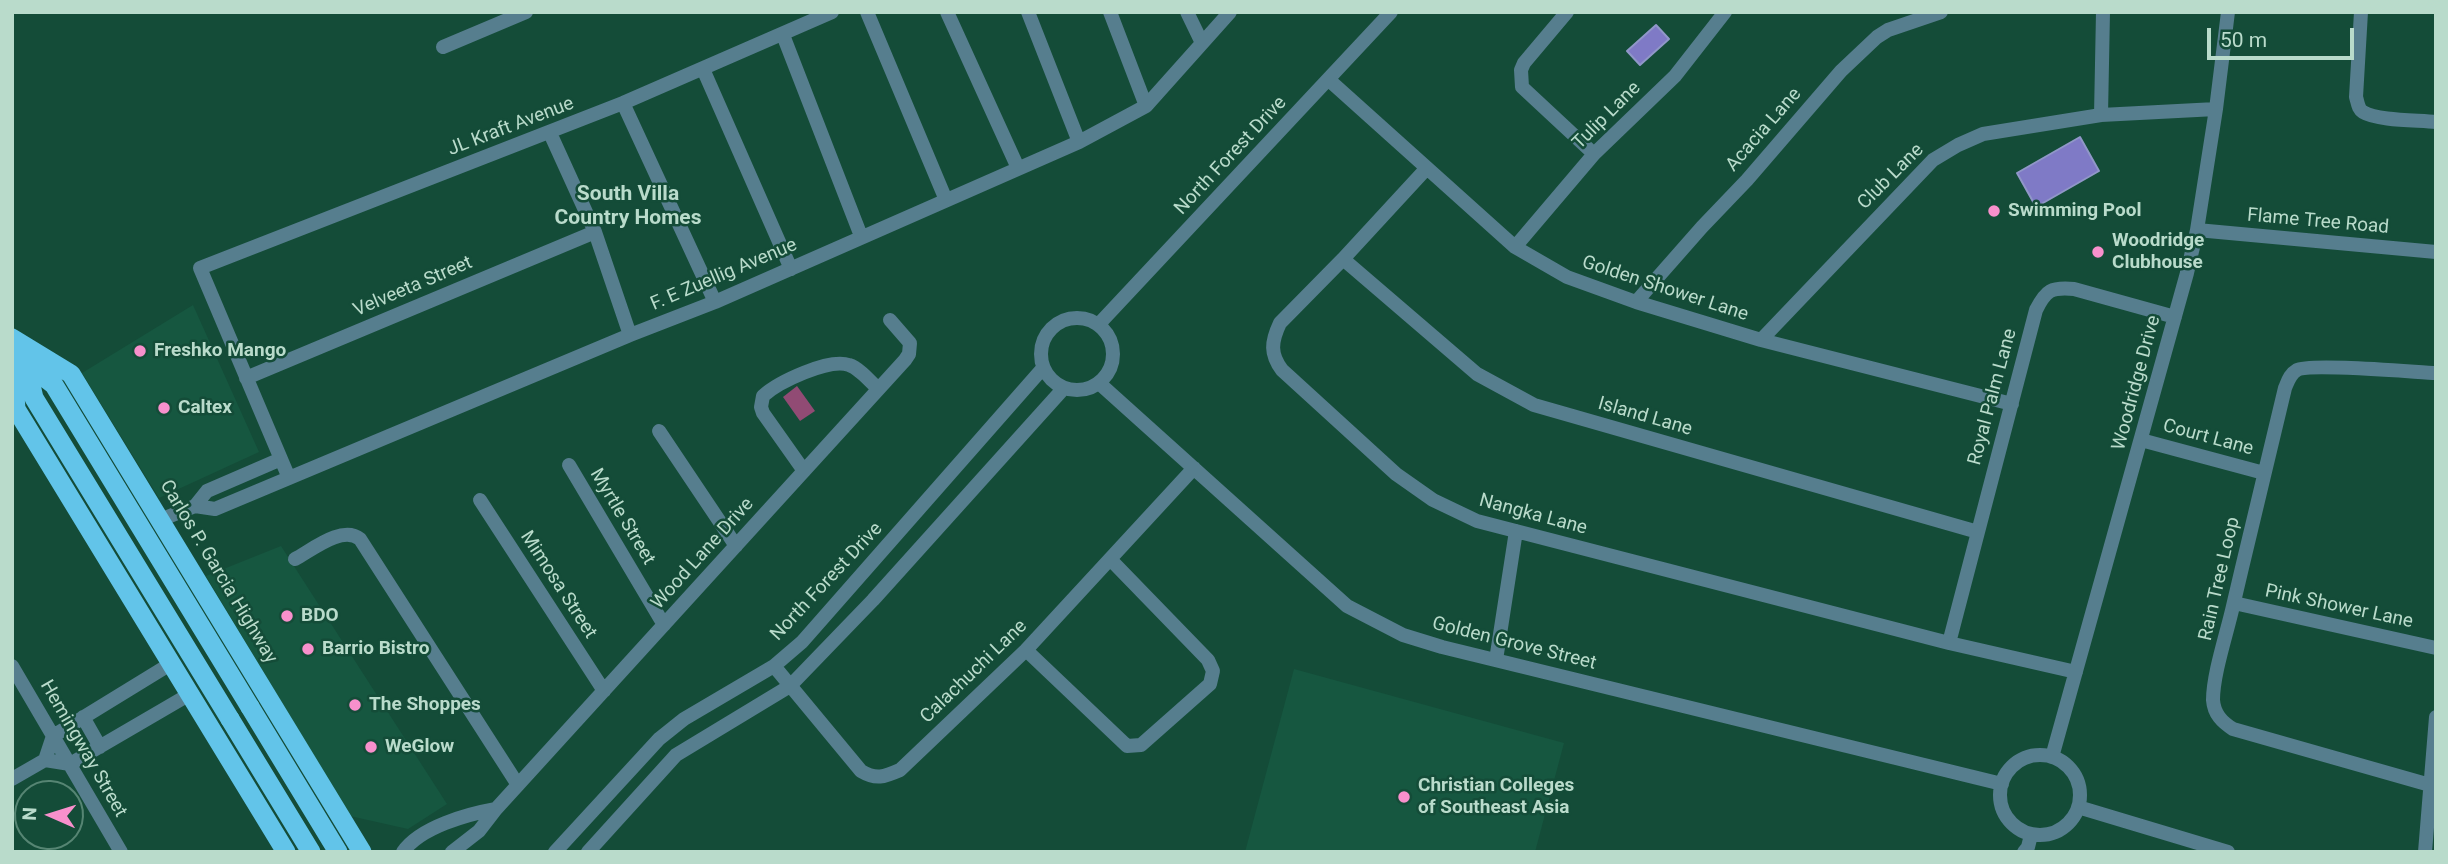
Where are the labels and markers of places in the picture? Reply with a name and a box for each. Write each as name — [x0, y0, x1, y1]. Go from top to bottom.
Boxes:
place label: Swimming Pool — [2008, 200, 2141, 222]
marker: Swimming Pool — [1986, 203, 2002, 219]
place label: Woodridge Clubhouse — [2112, 230, 2204, 274]
marker: Woodridge Clubhouse — [2090, 244, 2106, 260]
place label: Freshko Mango — [154, 340, 286, 362]
marker: Freshko Mango — [132, 343, 148, 359]
place label: Caltex — [178, 397, 232, 419]
marker: Caltex — [156, 400, 172, 416]
place label: BDO — [301, 605, 339, 627]
marker: BDO — [279, 608, 295, 624]
place label: Barrio Bistro — [322, 638, 429, 660]
marker: Barrio Bistro — [300, 641, 316, 657]
place label: The Shoppes — [369, 694, 481, 716]
marker: The Shoppes — [347, 697, 363, 713]
place label: WeGlow — [385, 736, 454, 758]
marker: WeGlow — [363, 739, 379, 755]
place label: Christian Colleges of Southeast Asia — [1418, 775, 1574, 819]
marker: Christian Colleges of Southeast Asia — [1396, 789, 1412, 805]

